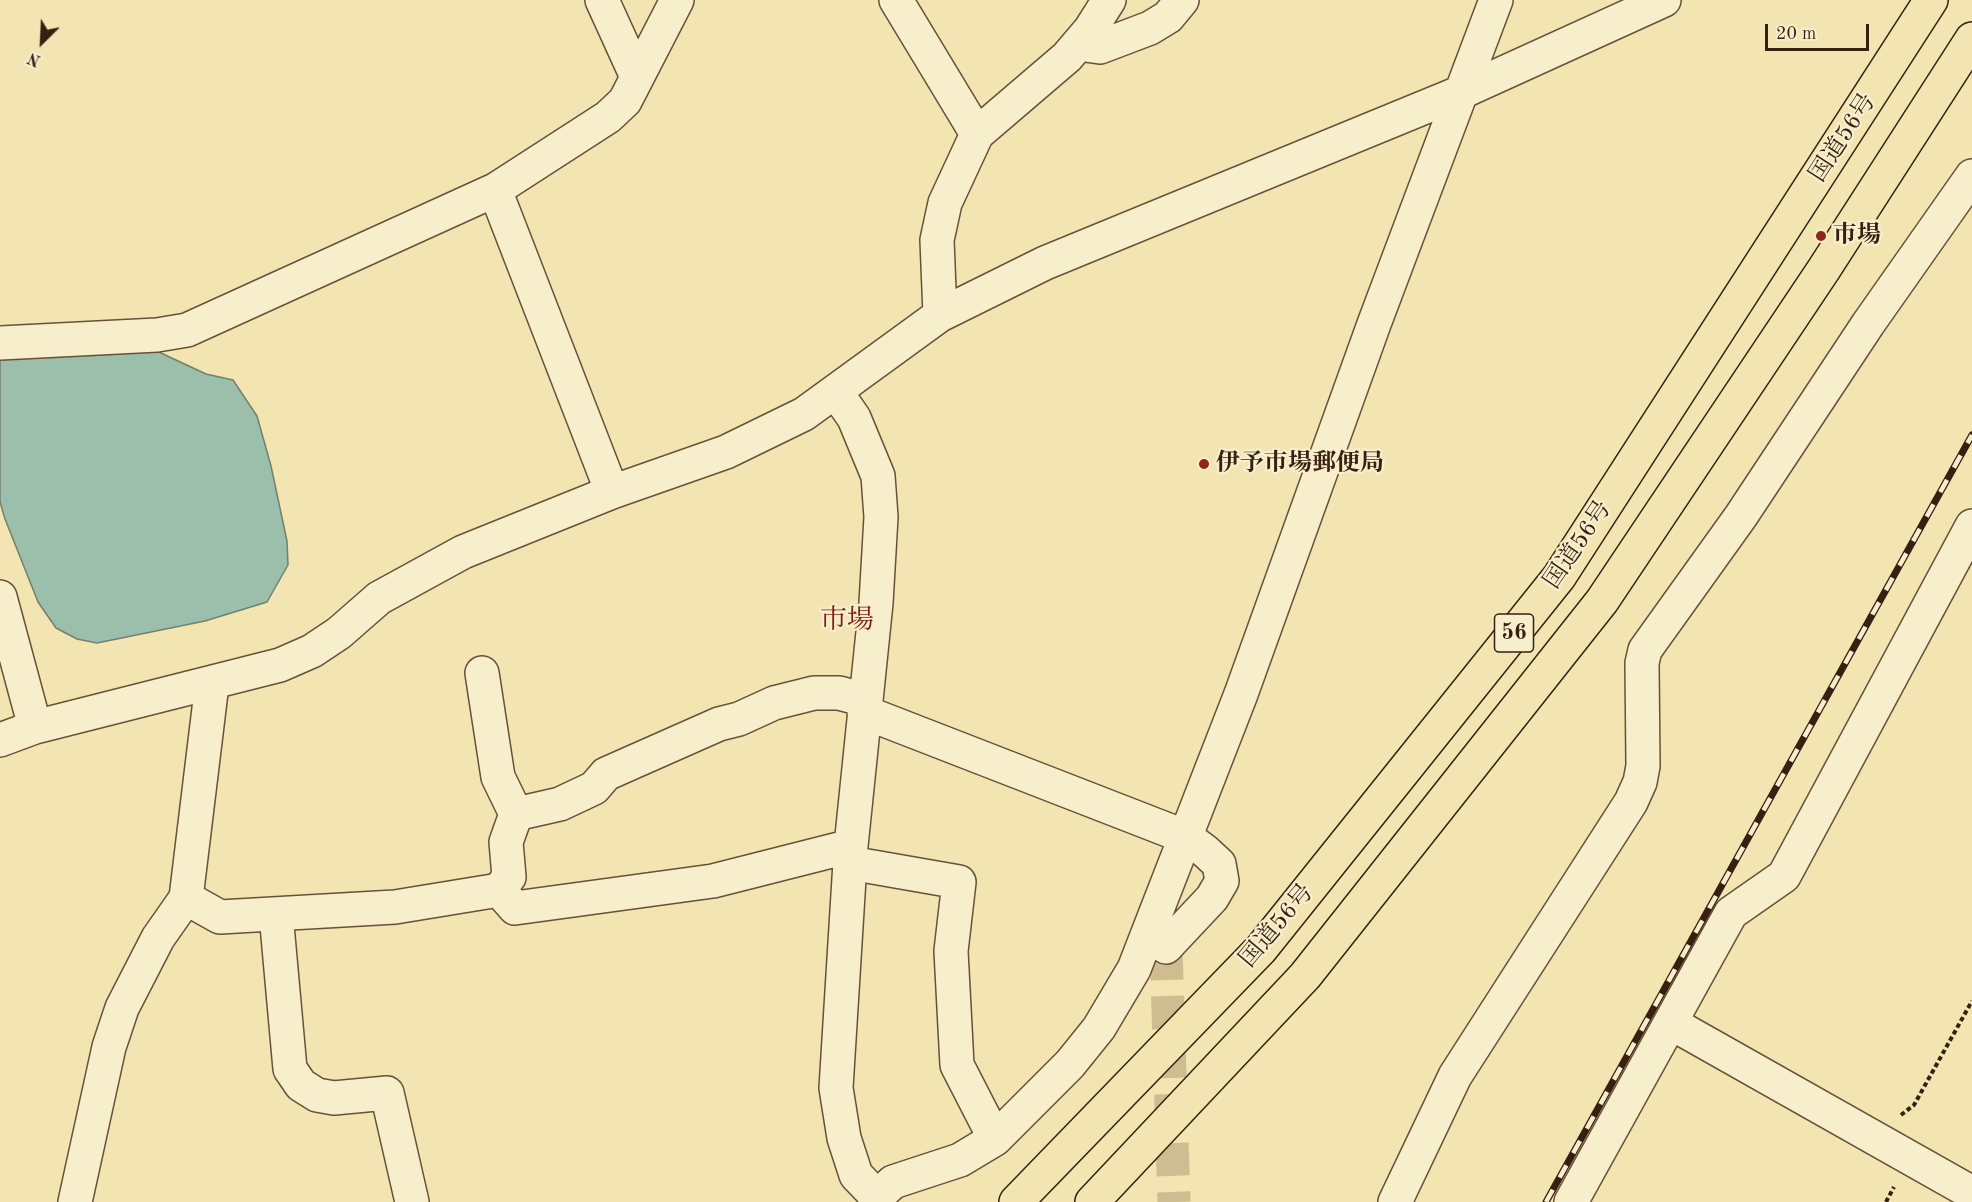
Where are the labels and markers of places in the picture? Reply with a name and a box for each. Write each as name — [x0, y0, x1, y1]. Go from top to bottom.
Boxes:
place label: 市場 — [1833, 222, 1881, 250]
marker: 市場 — [1814, 229, 1828, 243]
place label: 伊予市場郵便局 — [1216, 450, 1384, 478]
marker: 伊予市場郵便局 — [1197, 457, 1211, 471]

